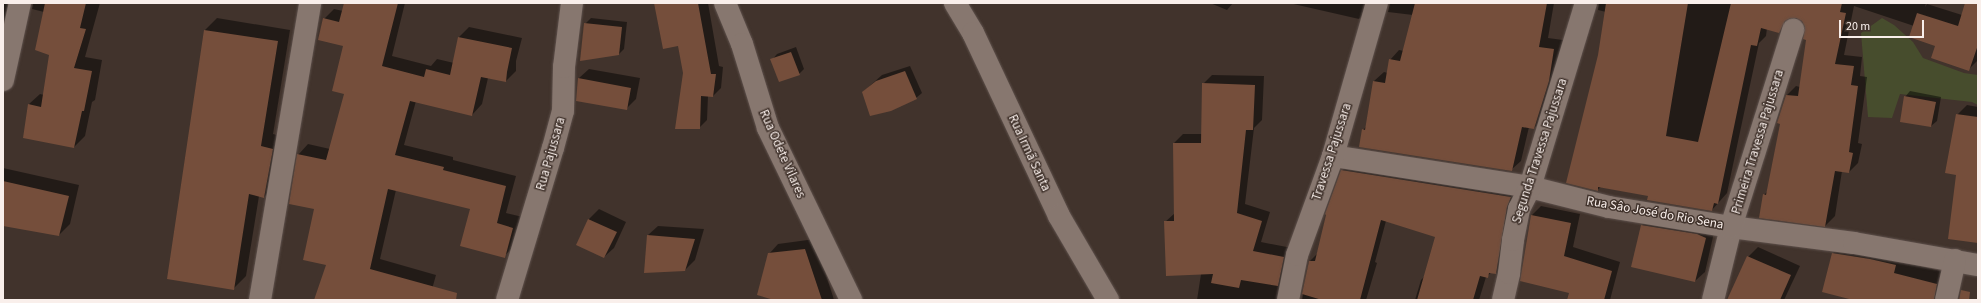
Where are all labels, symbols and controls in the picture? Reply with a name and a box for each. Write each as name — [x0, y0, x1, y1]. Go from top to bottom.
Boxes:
scale bar — [1841, 12, 1926, 38]
text: 20 m — [1846, 18, 1870, 35]
street label: Primeira Travessa Pajussara — [1729, 68, 1787, 216]
street label: Segunda Travessa Pajussara — [1509, 76, 1571, 226]
street label: Travessa Pajussara — [1309, 101, 1355, 203]
street label: Rua Odete Vilares — [756, 107, 808, 201]
street label: Rua Irmã Santa — [1004, 112, 1054, 194]
street label: Rua Pajussara — [533, 116, 569, 192]
street label: Rua Sâo José do Rio Sena — [1585, 193, 1725, 233]

